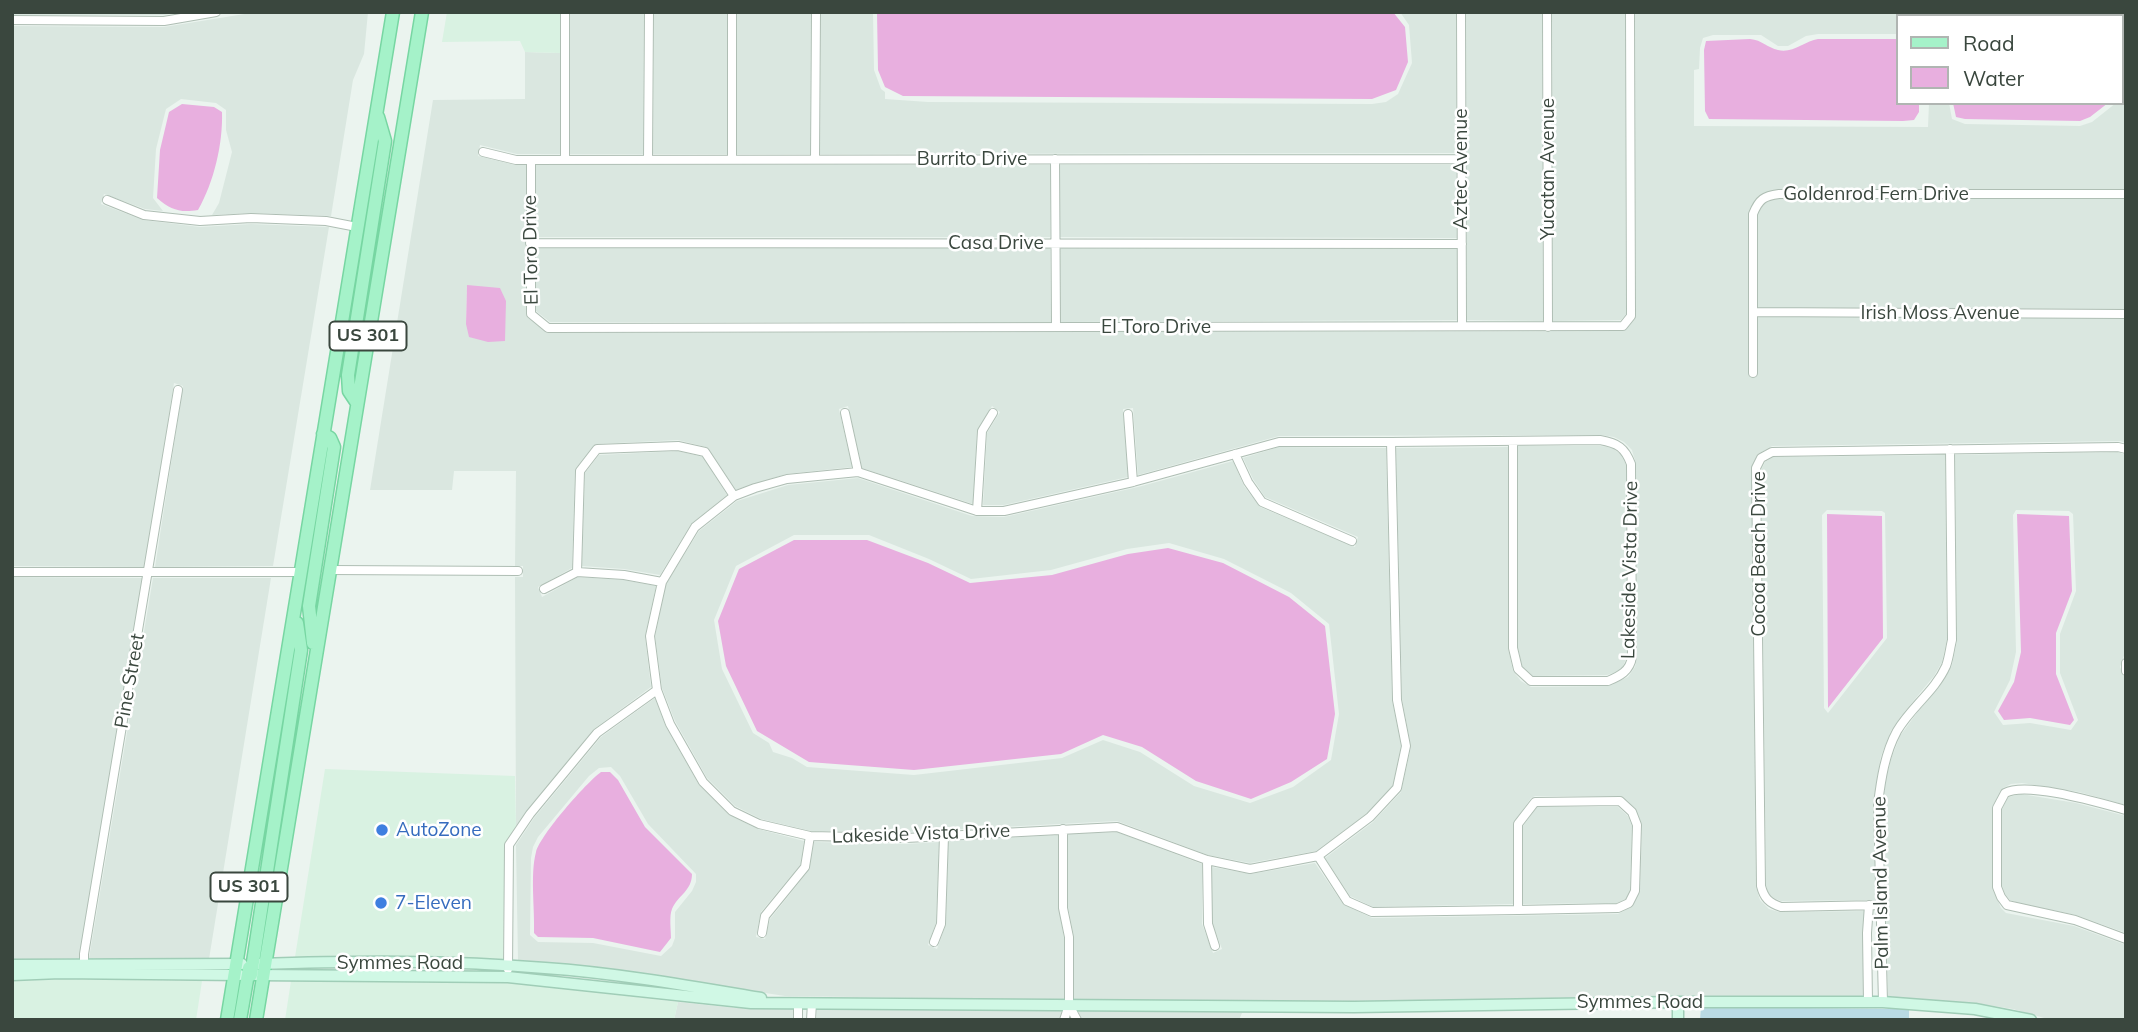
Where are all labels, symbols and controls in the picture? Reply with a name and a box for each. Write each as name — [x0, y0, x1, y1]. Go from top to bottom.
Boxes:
legend — [1896, 14, 2124, 105]
text: Road — [1963, 30, 2014, 56]
text: Water — [1963, 65, 2024, 91]
street label: Yucatan Avenue — [1537, 98, 1559, 240]
street label: Aztec Avenue — [1450, 108, 1472, 230]
street label: Burrito Drive — [917, 148, 1027, 170]
street label: Goldenrod Fern Drive — [1783, 183, 1969, 205]
street label: El Toro Drive — [519, 195, 543, 305]
street label: Casa Drive — [948, 232, 1044, 254]
street label: Irish Moss Avenue — [1861, 302, 2019, 324]
street label: El Toro Drive — [1101, 316, 1211, 338]
road number: US 301 — [330, 322, 406, 350]
street label: Cocoa Beach Drive — [1748, 471, 1770, 637]
street label: Lakeside Vista Drive — [1617, 481, 1643, 659]
street label: Pine Street — [110, 632, 150, 730]
street label: Palm Island Avenue — [1868, 796, 1894, 970]
place label: AutoZone — [396, 819, 482, 841]
street label: Lakeside Vista Drive — [832, 819, 1010, 849]
marker: AutoZone — [374, 822, 390, 838]
road number: US 301 — [210, 872, 288, 902]
place label: 7-Eleven — [395, 892, 472, 914]
marker: 7-Eleven — [373, 895, 389, 911]
street label: Symmes Road — [337, 952, 463, 974]
street label: Symmes Road — [1577, 991, 1703, 1013]

